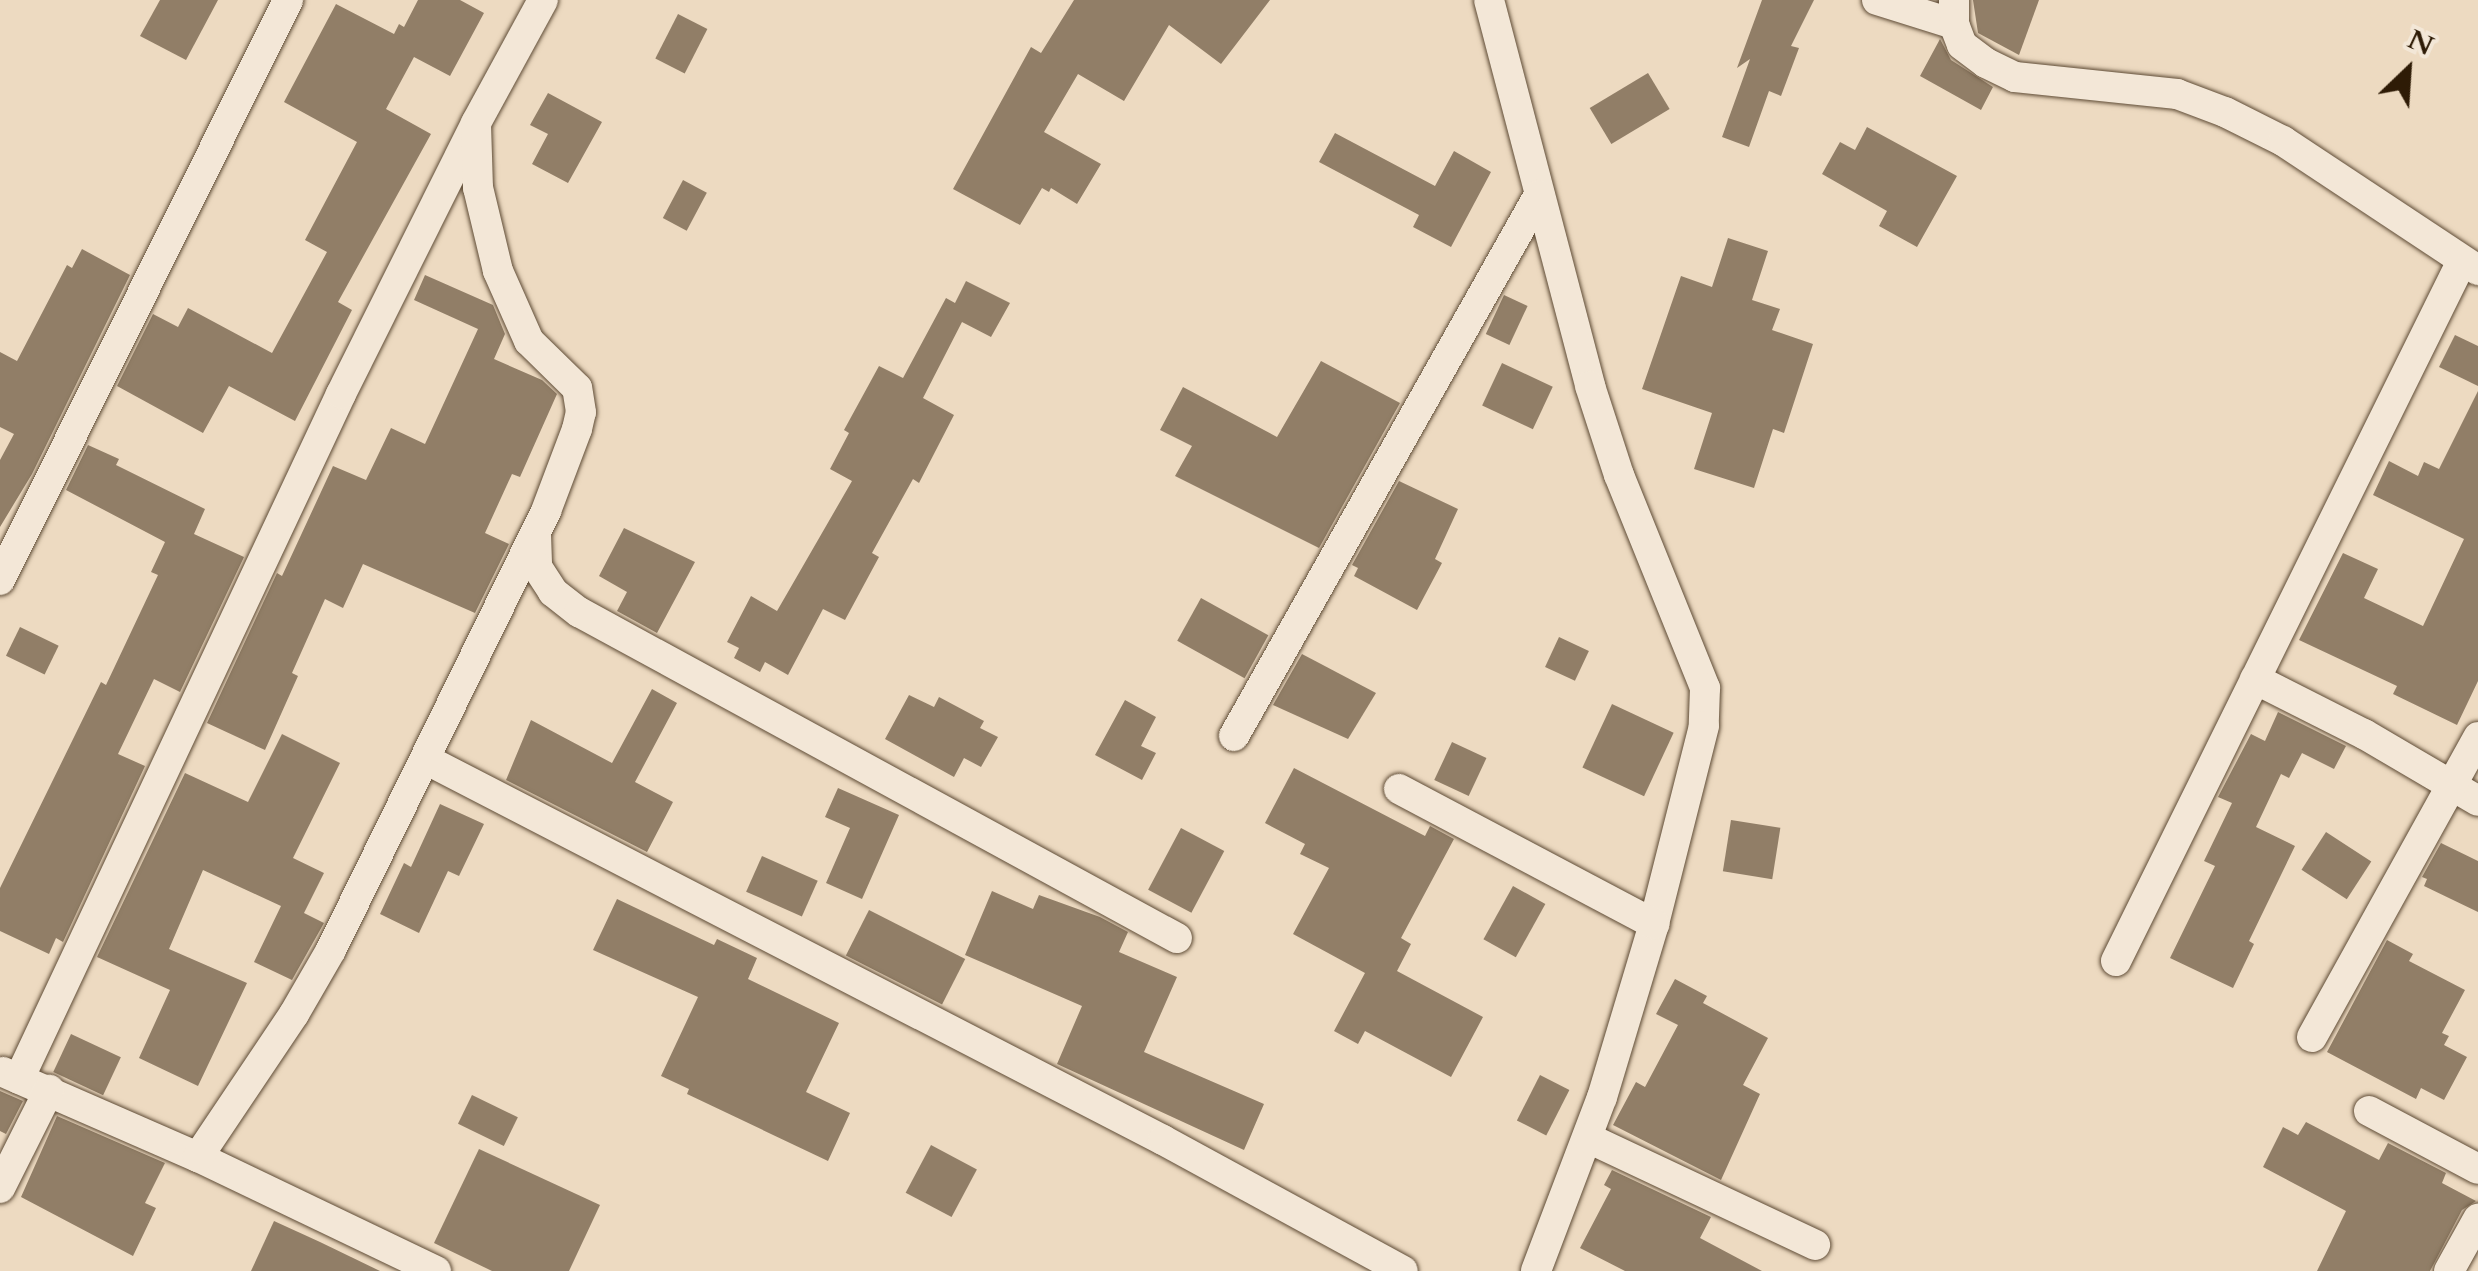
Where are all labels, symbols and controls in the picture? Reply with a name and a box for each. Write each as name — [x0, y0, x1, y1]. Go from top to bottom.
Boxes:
north arrow — [2358, 20, 2458, 120]
text: N — [2402, 20, 2440, 65]

